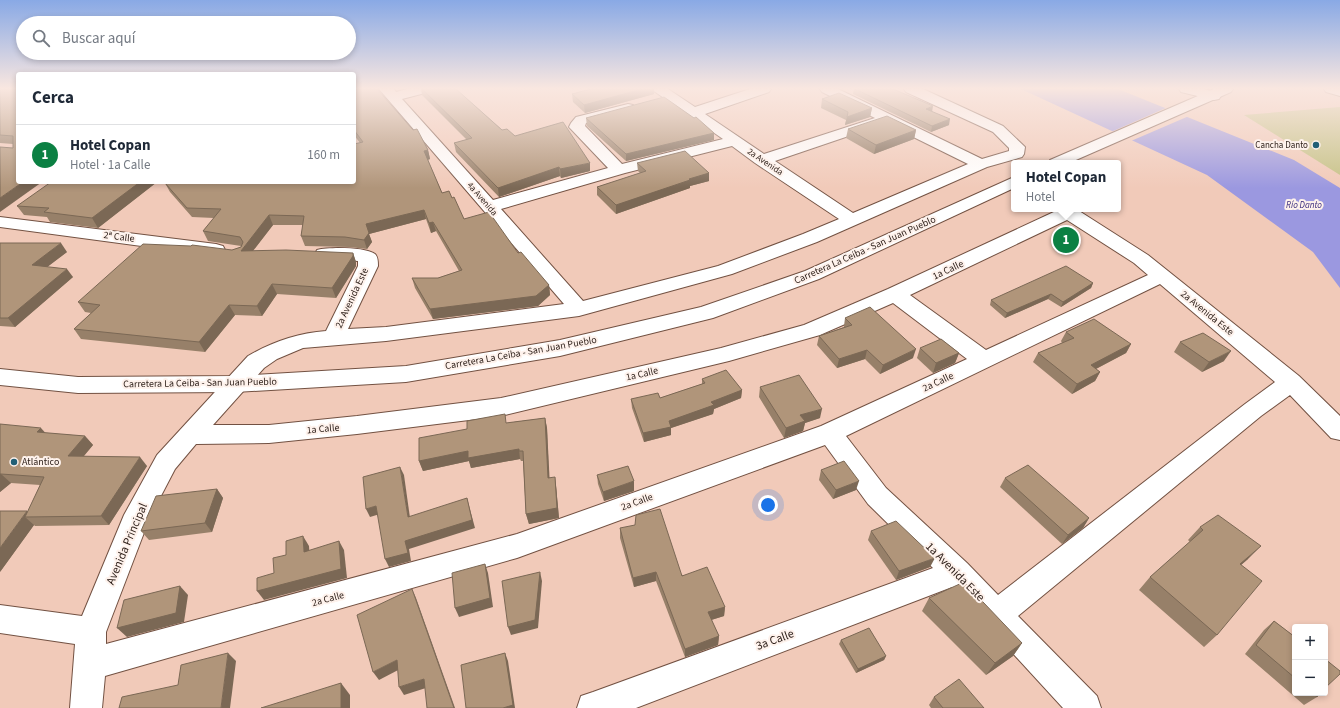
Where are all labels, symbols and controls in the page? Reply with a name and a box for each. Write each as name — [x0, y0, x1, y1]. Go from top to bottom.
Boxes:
search box — [16, 16, 356, 60]
icon: search — [30, 27, 52, 49]
text: Buscar aquí — [62, 28, 135, 49]
text: Cerca — [32, 86, 74, 110]
text: Hotel Copan — [70, 135, 151, 156]
place label: Cancha Danto — [1255, 139, 1308, 152]
marker: Cancha Danto — [1311, 140, 1321, 150]
street label: 2a Avenida — [744, 145, 786, 179]
text: 1 — [42, 146, 48, 164]
text: 160 m — [307, 146, 340, 164]
text: Hotel · 1a Calle — [70, 156, 150, 174]
popup — [1011, 160, 1121, 212]
text: Hotel Copan — [1026, 167, 1106, 188]
street label: 4a Avenida — [464, 179, 500, 219]
text: Hotel — [1026, 188, 1055, 206]
water label: Río Danto — [1286, 199, 1322, 212]
street label: Carretera La Ceiba - San Juan Pueblo — [792, 212, 938, 288]
pin: 1 — [1053, 225, 1079, 255]
street label: 2ª Calle — [103, 228, 135, 246]
street label: 1a Calle — [930, 257, 966, 283]
street label: 2a Avenida Este — [332, 266, 372, 330]
street label: 2a Avenida Este — [1177, 287, 1237, 339]
street label: Carretera La Ceiba - San Juan Pueblo — [444, 333, 598, 373]
street label: 1a Calle — [624, 363, 660, 385]
street label: 2a Calle — [920, 369, 956, 395]
street label: Carretera La Ceiba - San Juan Pueblo — [123, 375, 277, 391]
street label: 1a Calle — [306, 421, 340, 437]
place label: Atlántico — [22, 455, 59, 469]
marker: Atlántico — [9, 457, 19, 467]
street label: 2a Calle — [619, 490, 655, 514]
your location — [758, 495, 778, 515]
street label: Avenida Principal — [102, 501, 152, 587]
street label: 1a Avenida Este — [921, 538, 989, 606]
street label: 2a Calle — [310, 588, 346, 610]
map controls — [1292, 624, 1328, 696]
button: + — [1292, 624, 1328, 660]
street label: 3a Calle — [754, 625, 796, 655]
button: − — [1292, 660, 1328, 696]

